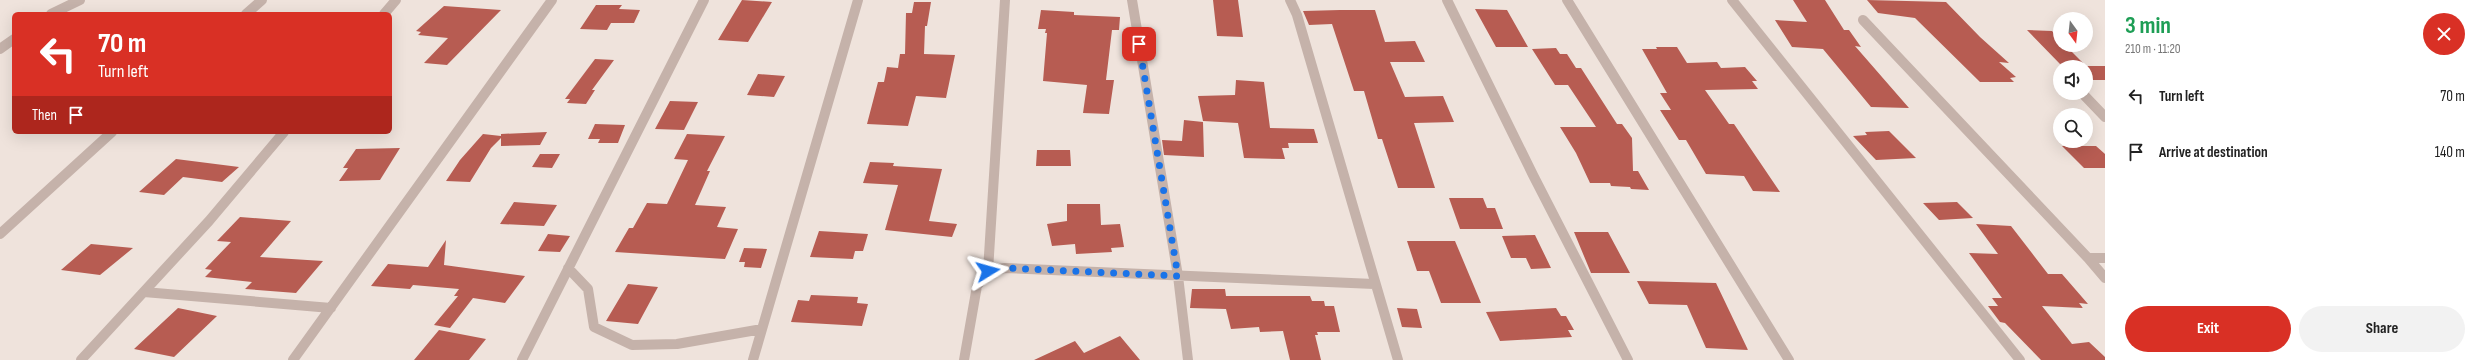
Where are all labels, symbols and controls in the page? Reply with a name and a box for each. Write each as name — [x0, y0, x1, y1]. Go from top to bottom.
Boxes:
text: 3 min — [2125, 11, 2171, 40]
north arrow — [2053, 12, 2093, 52]
map controls — [2053, 12, 2093, 148]
button: close — [2423, 13, 2465, 55]
text: 70 m — [98, 27, 146, 60]
pin — [1122, 27, 1156, 61]
icon: left — [32, 28, 84, 80]
icon: arrive — [1128, 33, 1150, 55]
text: 210 m · 11:20 — [2125, 41, 2181, 57]
button: sound — [2053, 60, 2093, 100]
text: Turn left — [98, 61, 149, 82]
icon: left — [2125, 85, 2147, 107]
text: Turn left — [2159, 87, 2204, 106]
text: 70 m — [2440, 87, 2465, 106]
icon: arrive — [65, 104, 87, 126]
text: Then — [32, 106, 57, 125]
button: search — [2053, 108, 2093, 148]
icon: arrive — [2125, 141, 2147, 163]
text: Arrive at destination — [2159, 143, 2268, 162]
text: 140 m — [2435, 143, 2465, 162]
position arrow — [967, 250, 1009, 292]
button: Exit — [2125, 306, 2291, 352]
button: Share — [2299, 306, 2465, 352]

